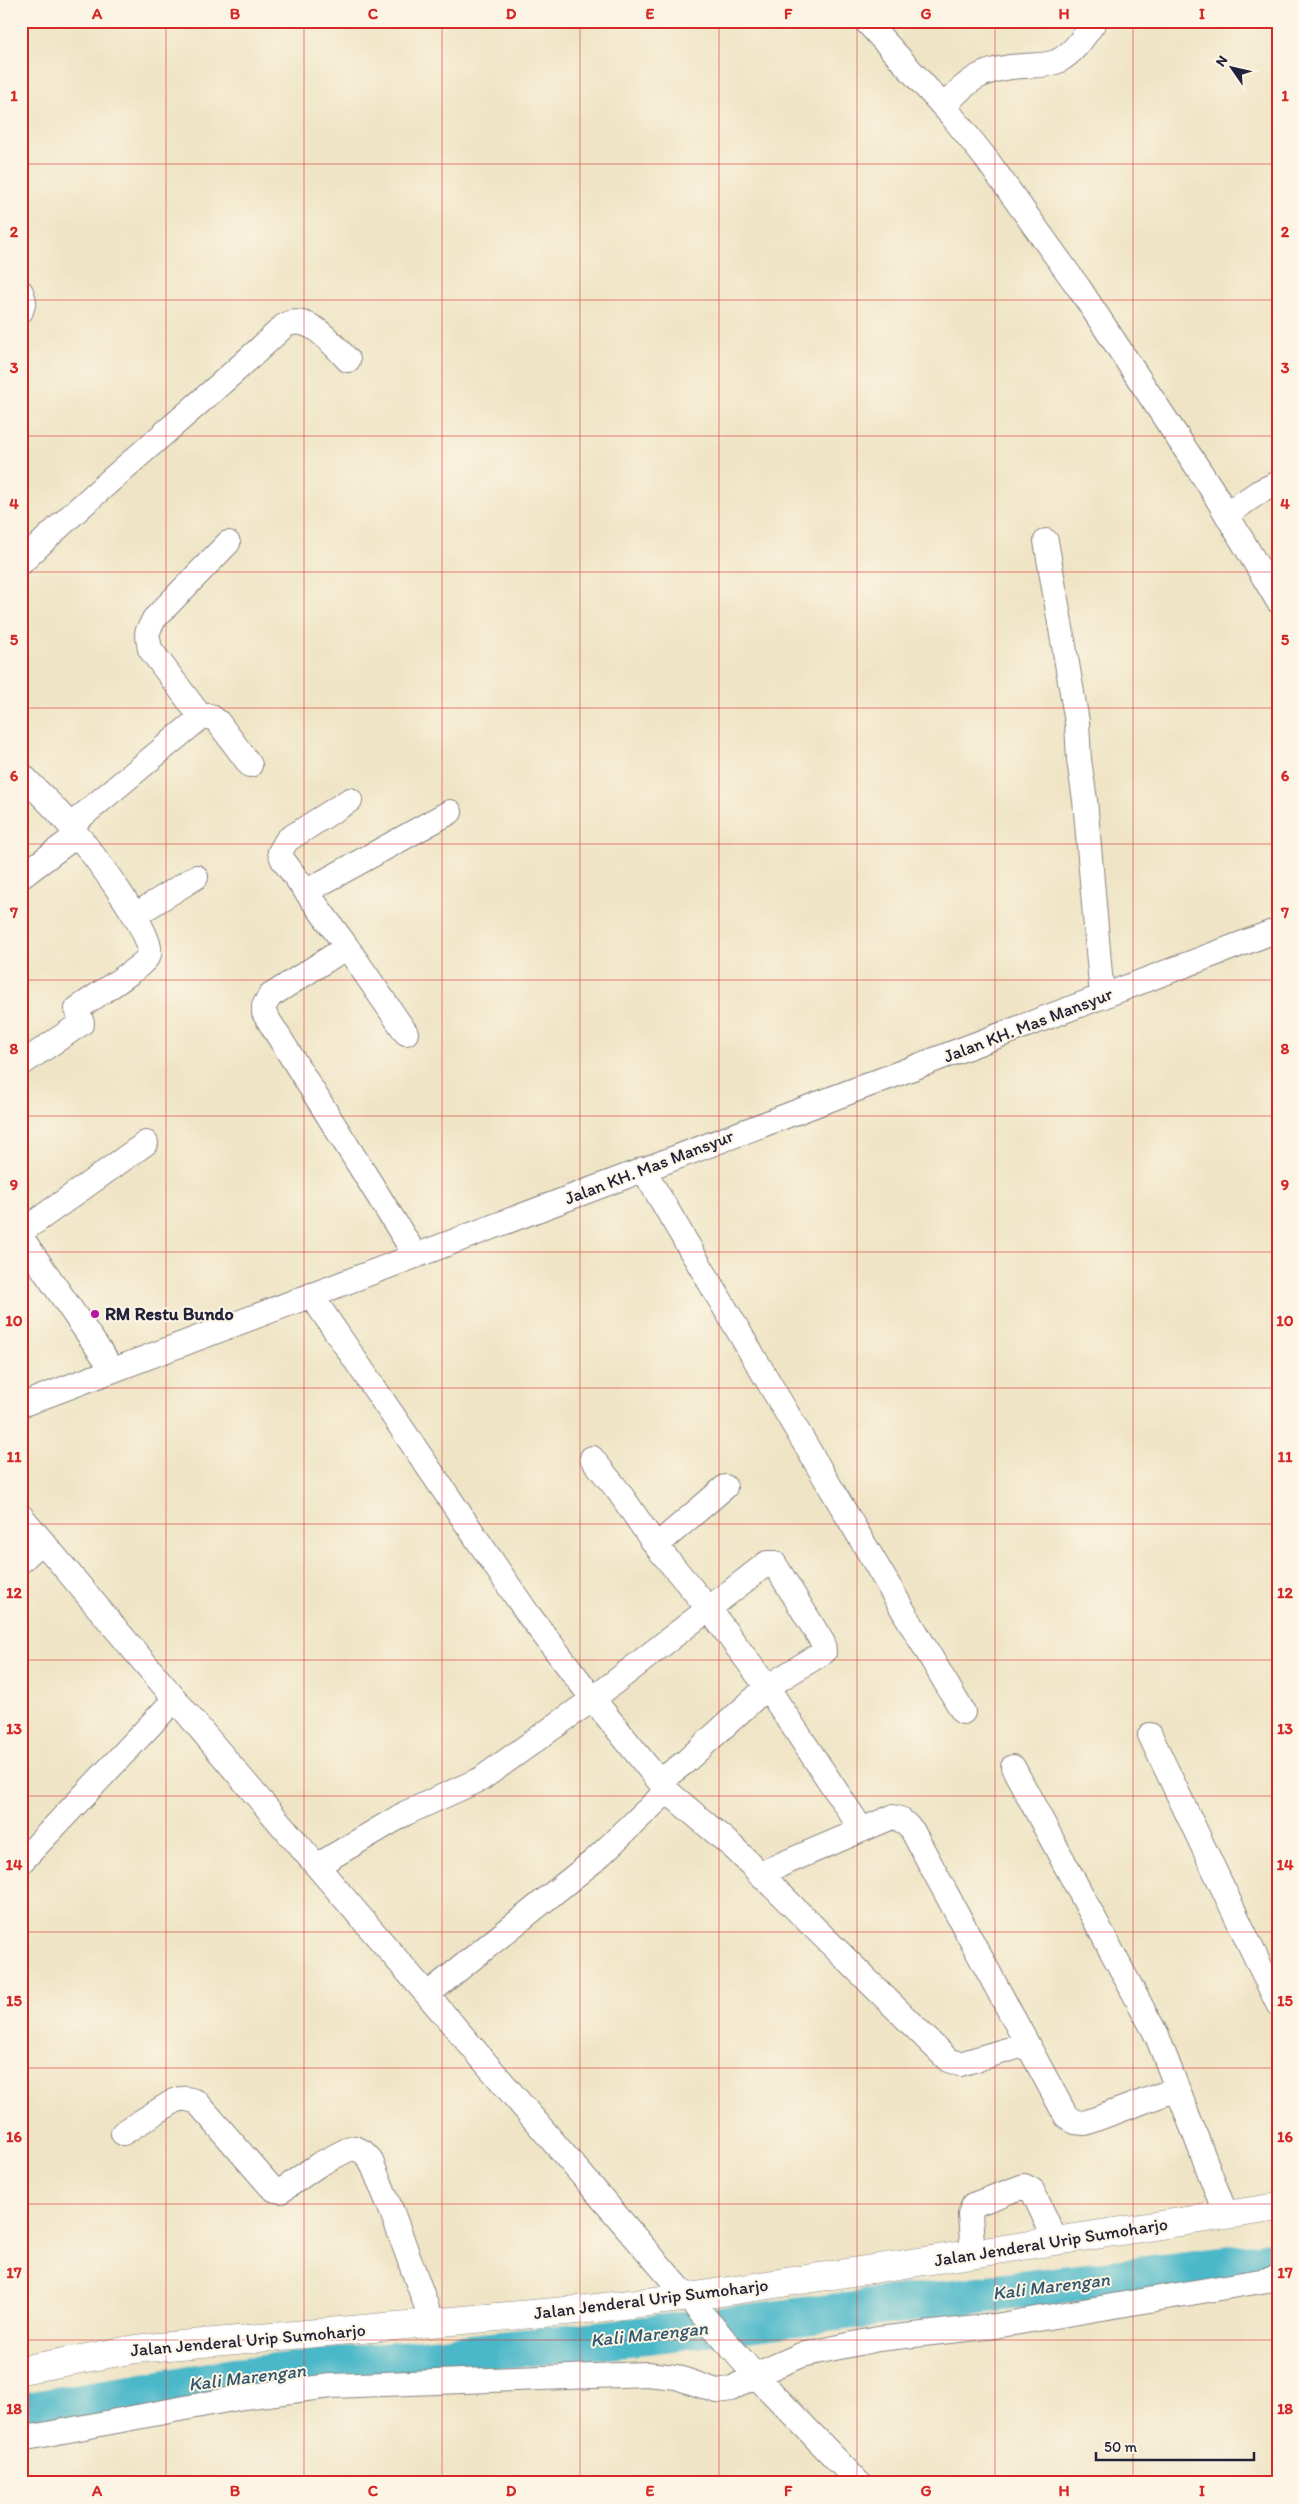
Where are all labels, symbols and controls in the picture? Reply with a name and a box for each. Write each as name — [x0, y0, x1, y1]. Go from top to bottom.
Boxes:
text: A — [91, 4, 103, 23]
text: B — [230, 4, 241, 23]
text: C — [368, 4, 379, 23]
text: D — [506, 4, 517, 23]
text: E — [646, 4, 655, 23]
text: F — [784, 4, 793, 23]
text: G — [920, 4, 932, 23]
text: H — [1058, 4, 1070, 23]
text: I — [1199, 4, 1205, 23]
north arrow — [1206, 42, 1256, 92]
text: N — [1212, 52, 1231, 70]
text: 1 — [10, 86, 18, 105]
text: 1 — [1281, 86, 1289, 105]
text: 2 — [10, 222, 19, 241]
text: 2 — [1281, 222, 1290, 241]
text: 3 — [10, 358, 19, 377]
text: 3 — [1281, 358, 1290, 377]
text: 4 — [9, 494, 19, 513]
text: 4 — [1280, 494, 1290, 513]
text: 5 — [10, 630, 19, 649]
text: 5 — [1281, 630, 1290, 649]
text: 6 — [10, 766, 19, 785]
text: 6 — [1281, 766, 1290, 785]
text: 7 — [9, 903, 18, 922]
text: 7 — [1280, 903, 1289, 922]
street label: Jalan KH. Mas Mansyur — [940, 982, 1116, 1067]
text: 8 — [10, 1039, 19, 1058]
text: 8 — [1281, 1039, 1290, 1058]
street label: Jalan KH. Mas Mansyur — [561, 1124, 737, 1209]
text: 9 — [10, 1175, 18, 1194]
text: 9 — [1281, 1175, 1289, 1194]
place label: RM Restu Bundo — [105, 1303, 234, 1325]
marker: RM Restu Bundo — [89, 1308, 101, 1320]
text: 10 — [5, 1311, 23, 1330]
text: 10 — [1276, 1311, 1294, 1330]
text: 11 — [7, 1447, 22, 1466]
text: 11 — [1278, 1447, 1293, 1466]
text: 12 — [6, 1583, 23, 1602]
text: 12 — [1277, 1583, 1294, 1602]
text: 13 — [6, 1719, 22, 1738]
text: 13 — [1277, 1719, 1293, 1738]
text: 14 — [5, 1855, 23, 1874]
text: 14 — [1276, 1855, 1294, 1874]
text: 15 — [6, 1991, 23, 2010]
text: 15 — [1277, 1991, 1294, 2010]
text: 16 — [6, 2127, 22, 2146]
text: 16 — [1277, 2127, 1293, 2146]
street label: Jalan Jenderal Urip Sumoharjo — [933, 2213, 1169, 2271]
text: 17 — [6, 2263, 22, 2282]
text: 17 — [1277, 2263, 1293, 2282]
water label: Kali Marengan — [991, 2267, 1112, 2305]
street label: Jalan Jenderal Urip Sumoharjo — [532, 2274, 770, 2324]
water label: Kali Marengan — [589, 2316, 710, 2352]
street label: Jalan Jenderal Urip Sumoharjo — [129, 2319, 367, 2361]
water label: Kali Marengan — [187, 2358, 308, 2396]
text: 18 — [6, 2399, 22, 2418]
text: 18 — [1277, 2399, 1293, 2418]
scale bar — [1096, 2429, 1254, 2461]
text: 50 m — [1104, 2438, 1137, 2456]
text: A — [91, 2481, 103, 2500]
text: B — [230, 2481, 241, 2500]
text: C — [368, 2481, 379, 2500]
text: D — [506, 2481, 517, 2500]
text: E — [646, 2481, 655, 2500]
text: F — [784, 2481, 793, 2500]
text: G — [920, 2481, 932, 2500]
text: H — [1058, 2481, 1070, 2500]
text: I — [1199, 2481, 1205, 2500]

